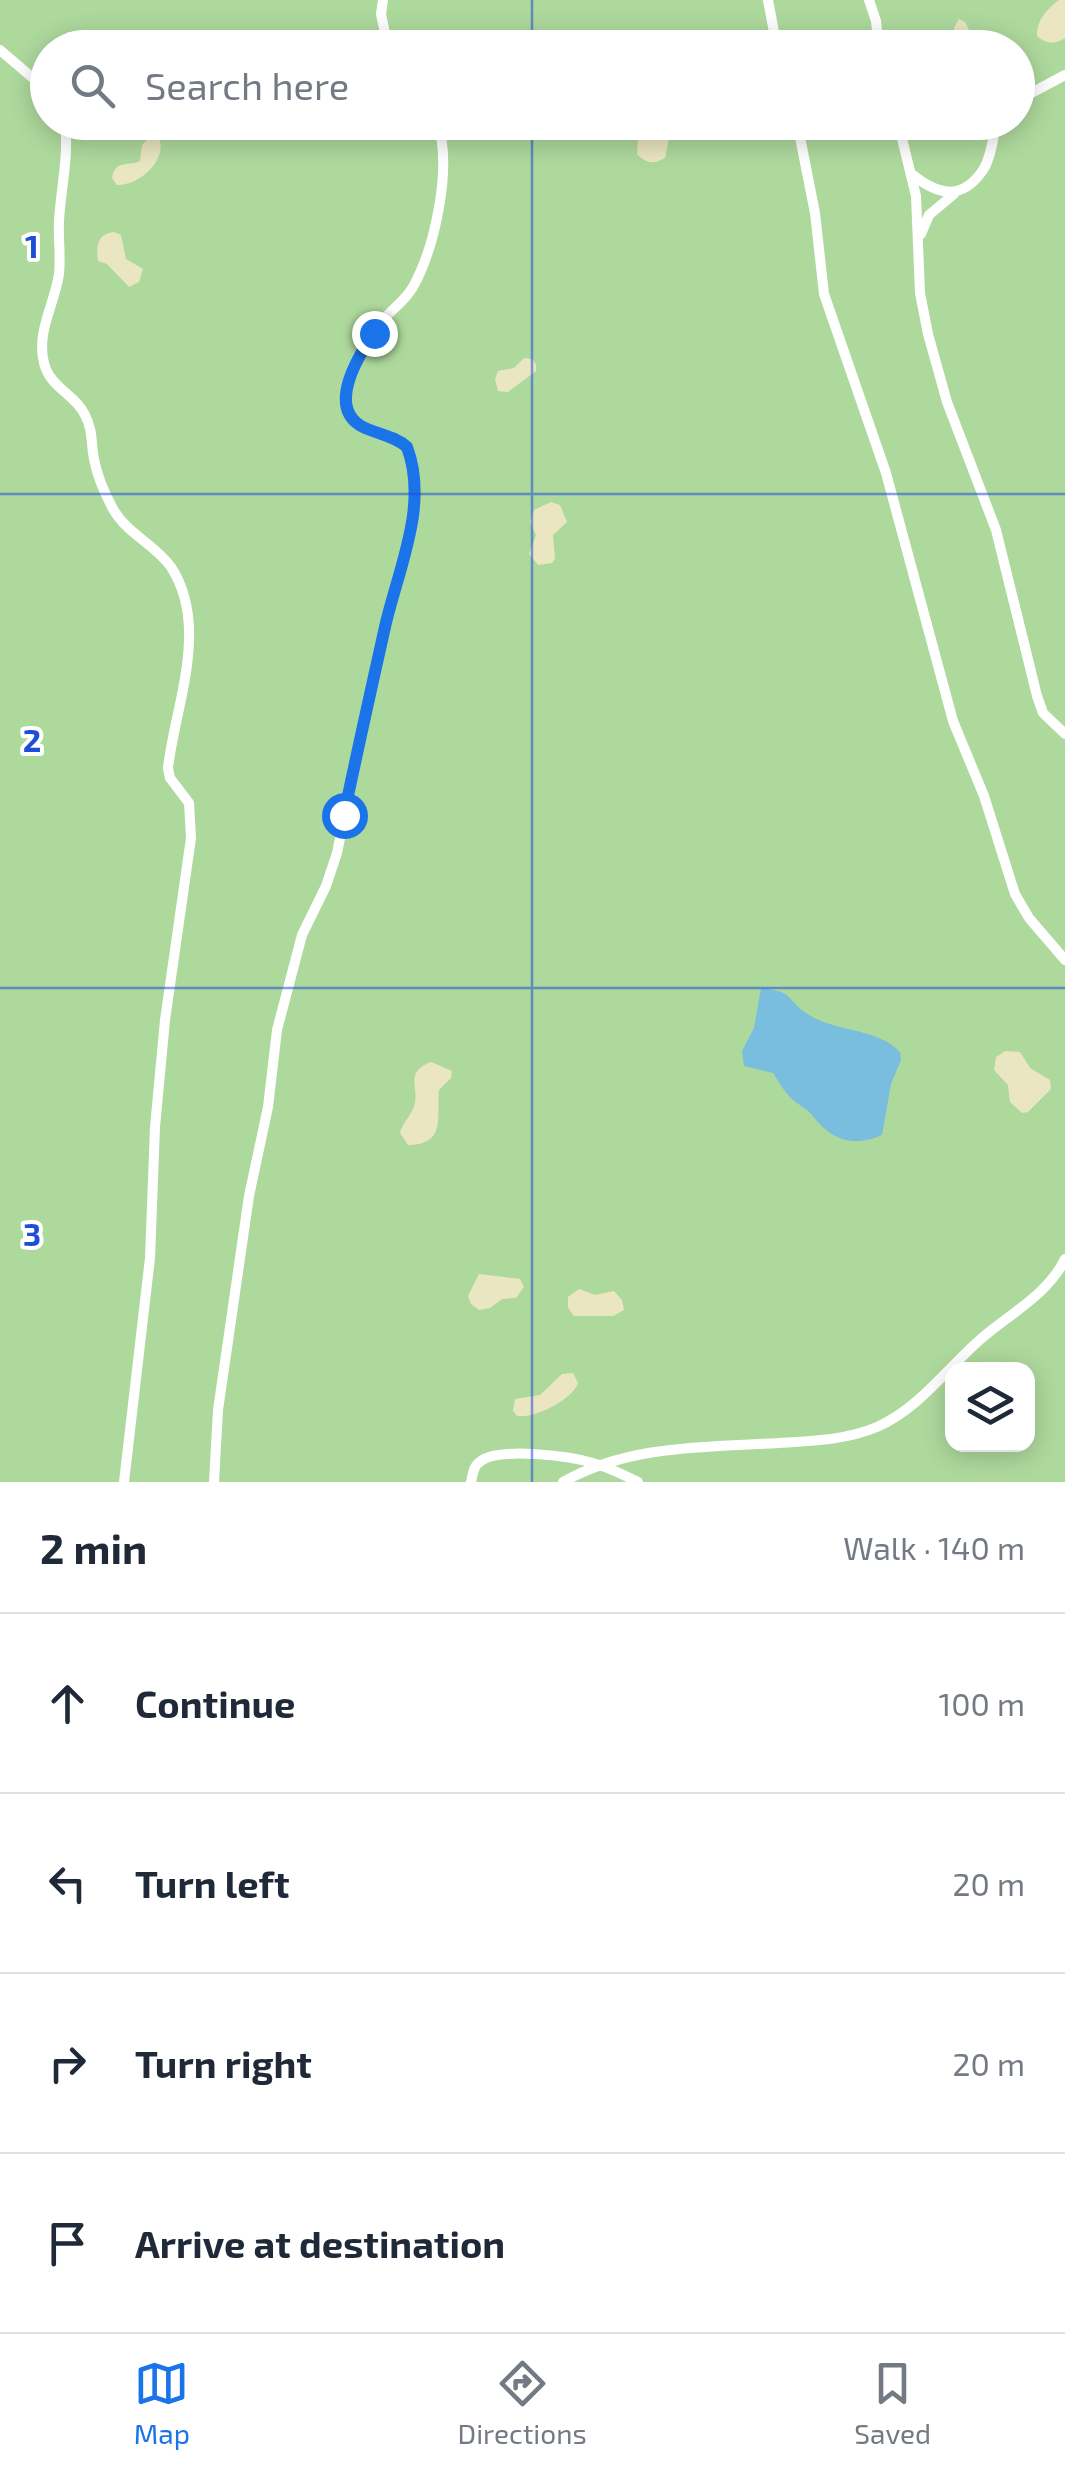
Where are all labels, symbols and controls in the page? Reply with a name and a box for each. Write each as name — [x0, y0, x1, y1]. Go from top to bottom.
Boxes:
search box — [30, 30, 1035, 140]
icon: search — [65, 58, 120, 113]
text: Search here — [145, 62, 349, 108]
text: 1 — [25, 226, 39, 264]
route end — [352, 311, 398, 357]
text: 2 — [23, 720, 41, 758]
route start — [322, 793, 368, 839]
text: 3 — [23, 1214, 41, 1252]
map controls — [945, 1362, 1035, 1452]
button: layers — [945, 1362, 1035, 1452]
text: 2 min — [40, 1522, 147, 1572]
text: Walk · 140 m — [843, 1528, 1025, 1566]
icon: ahead — [40, 1676, 95, 1731]
text: Continue — [135, 1680, 295, 1726]
text: 100 m — [939, 1684, 1025, 1722]
icon: left — [40, 1856, 95, 1911]
text: Turn left — [135, 1860, 290, 1906]
text: 20 m — [953, 1864, 1025, 1902]
icon: right — [40, 2036, 95, 2091]
text: Turn right — [135, 2040, 312, 2086]
text: 20 m — [953, 2044, 1025, 2082]
icon: arrive — [40, 2216, 95, 2271]
text: Arrive at destination — [135, 2220, 505, 2266]
tab: Map — [134, 2356, 190, 2450]
tab: Directions — [458, 2356, 587, 2450]
tab: Saved — [854, 2356, 931, 2450]

